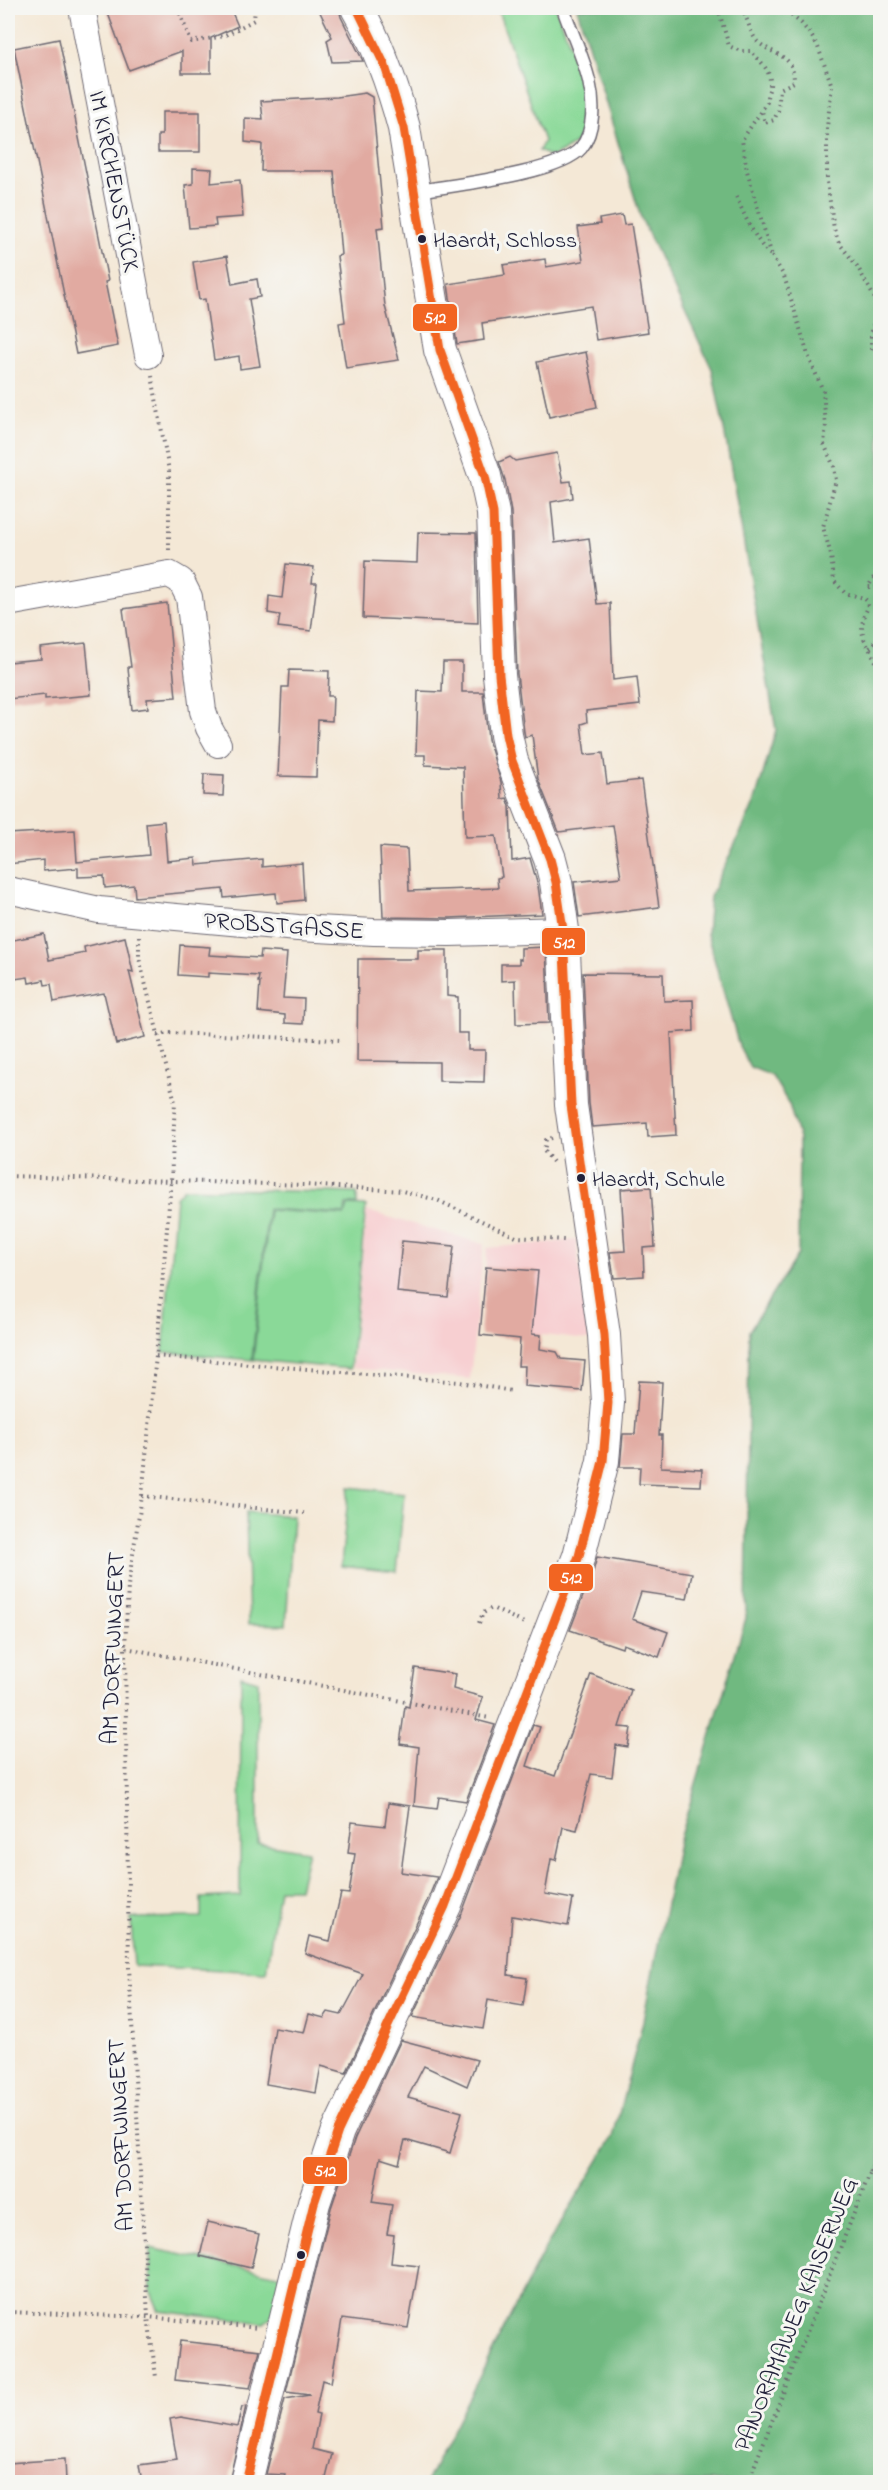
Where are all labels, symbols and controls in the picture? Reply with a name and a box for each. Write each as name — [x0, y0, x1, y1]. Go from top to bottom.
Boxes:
street label: IM KIRCHENSTÜCK — [78, 88, 147, 275]
place label: Haardt, Schloss — [433, 226, 577, 258]
marker: Haardt, Schloss — [416, 233, 428, 245]
line badge: 512 — [412, 303, 458, 332]
text: 512 — [424, 307, 446, 331]
street label: PROBSTGASSE — [203, 904, 365, 951]
line badge: 512 — [541, 927, 586, 956]
text: 512 — [553, 932, 575, 956]
place label: Haardt, Schule — [592, 1165, 725, 1197]
marker: Haardt, Schule — [575, 1172, 587, 1184]
street label: AM DORFWINGERT — [94, 1551, 135, 1745]
line badge: 512 — [548, 1563, 594, 1592]
text: 512 — [560, 1567, 582, 1591]
street label: AM DORFWINGERT — [100, 2037, 145, 2232]
line badge: 512 — [302, 2156, 348, 2185]
text: 512 — [314, 2160, 336, 2184]
street label: PANORAMAWEG KAISERWEG — [726, 2173, 868, 2457]
unlabelled marker — [295, 2249, 307, 2261]

